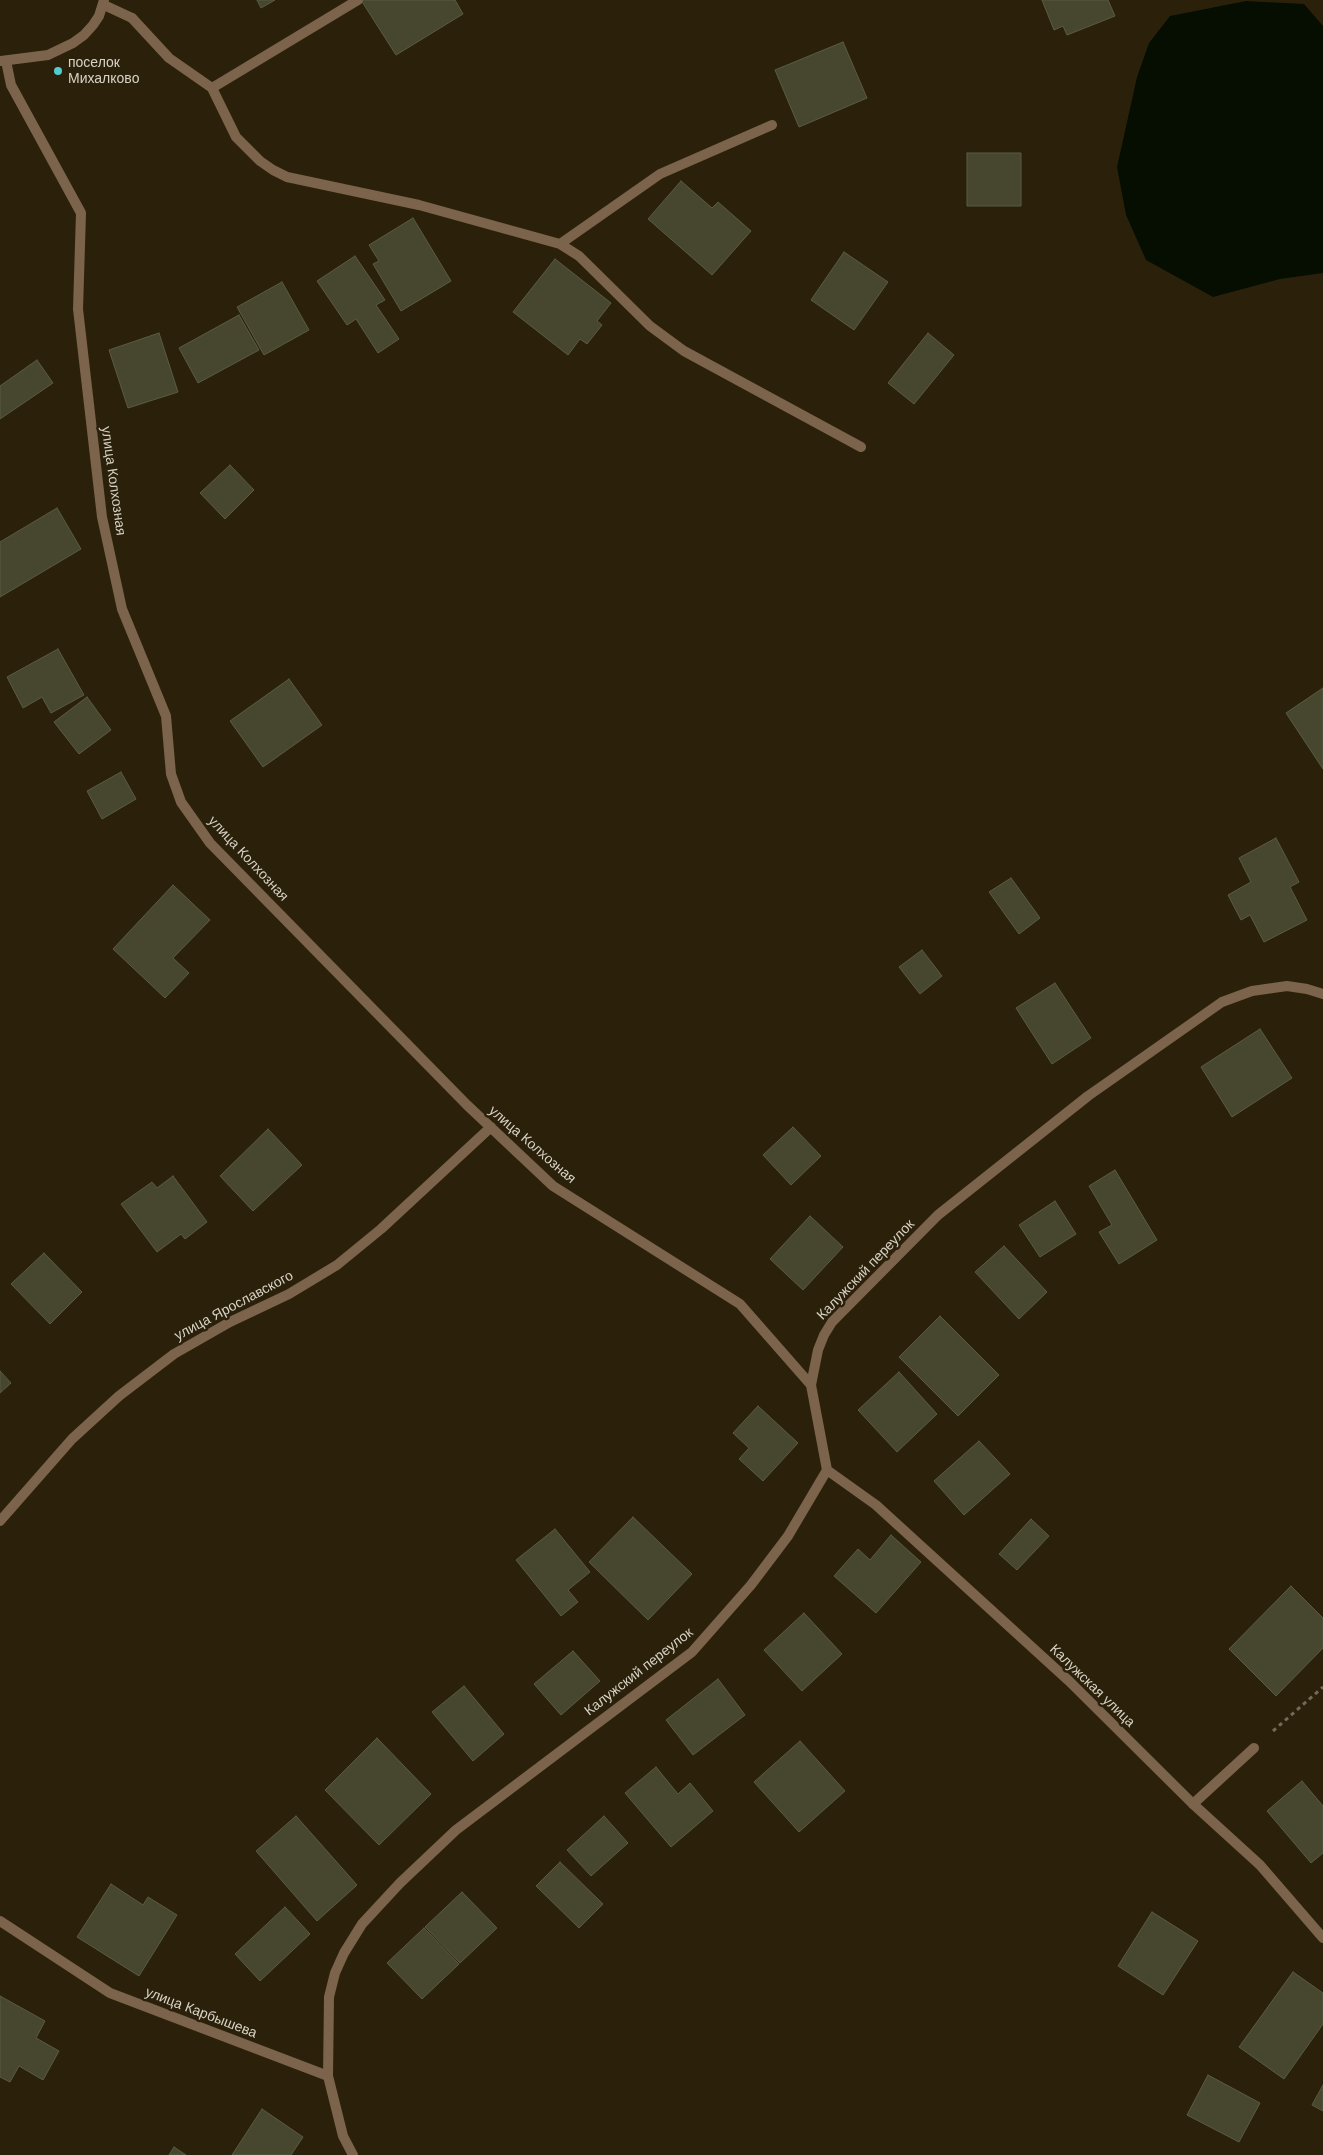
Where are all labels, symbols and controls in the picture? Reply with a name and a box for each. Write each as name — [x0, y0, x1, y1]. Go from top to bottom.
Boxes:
place label: поселок Михалково — [68, 55, 139, 88]
marker: поселок Михалково — [52, 65, 64, 77]
street label: улица Колхозная — [97, 425, 129, 537]
street label: улица Колхозная — [204, 813, 292, 905]
street label: улица Колхозная — [485, 1103, 579, 1187]
street label: Калужский переулок — [814, 1216, 918, 1324]
street label: улица Ярославского — [172, 1268, 296, 1344]
street label: Калужский переулок — [581, 1624, 697, 1720]
street label: Калужская улица — [1046, 1641, 1138, 1731]
street label: улица Карбышева — [143, 1984, 259, 2042]

